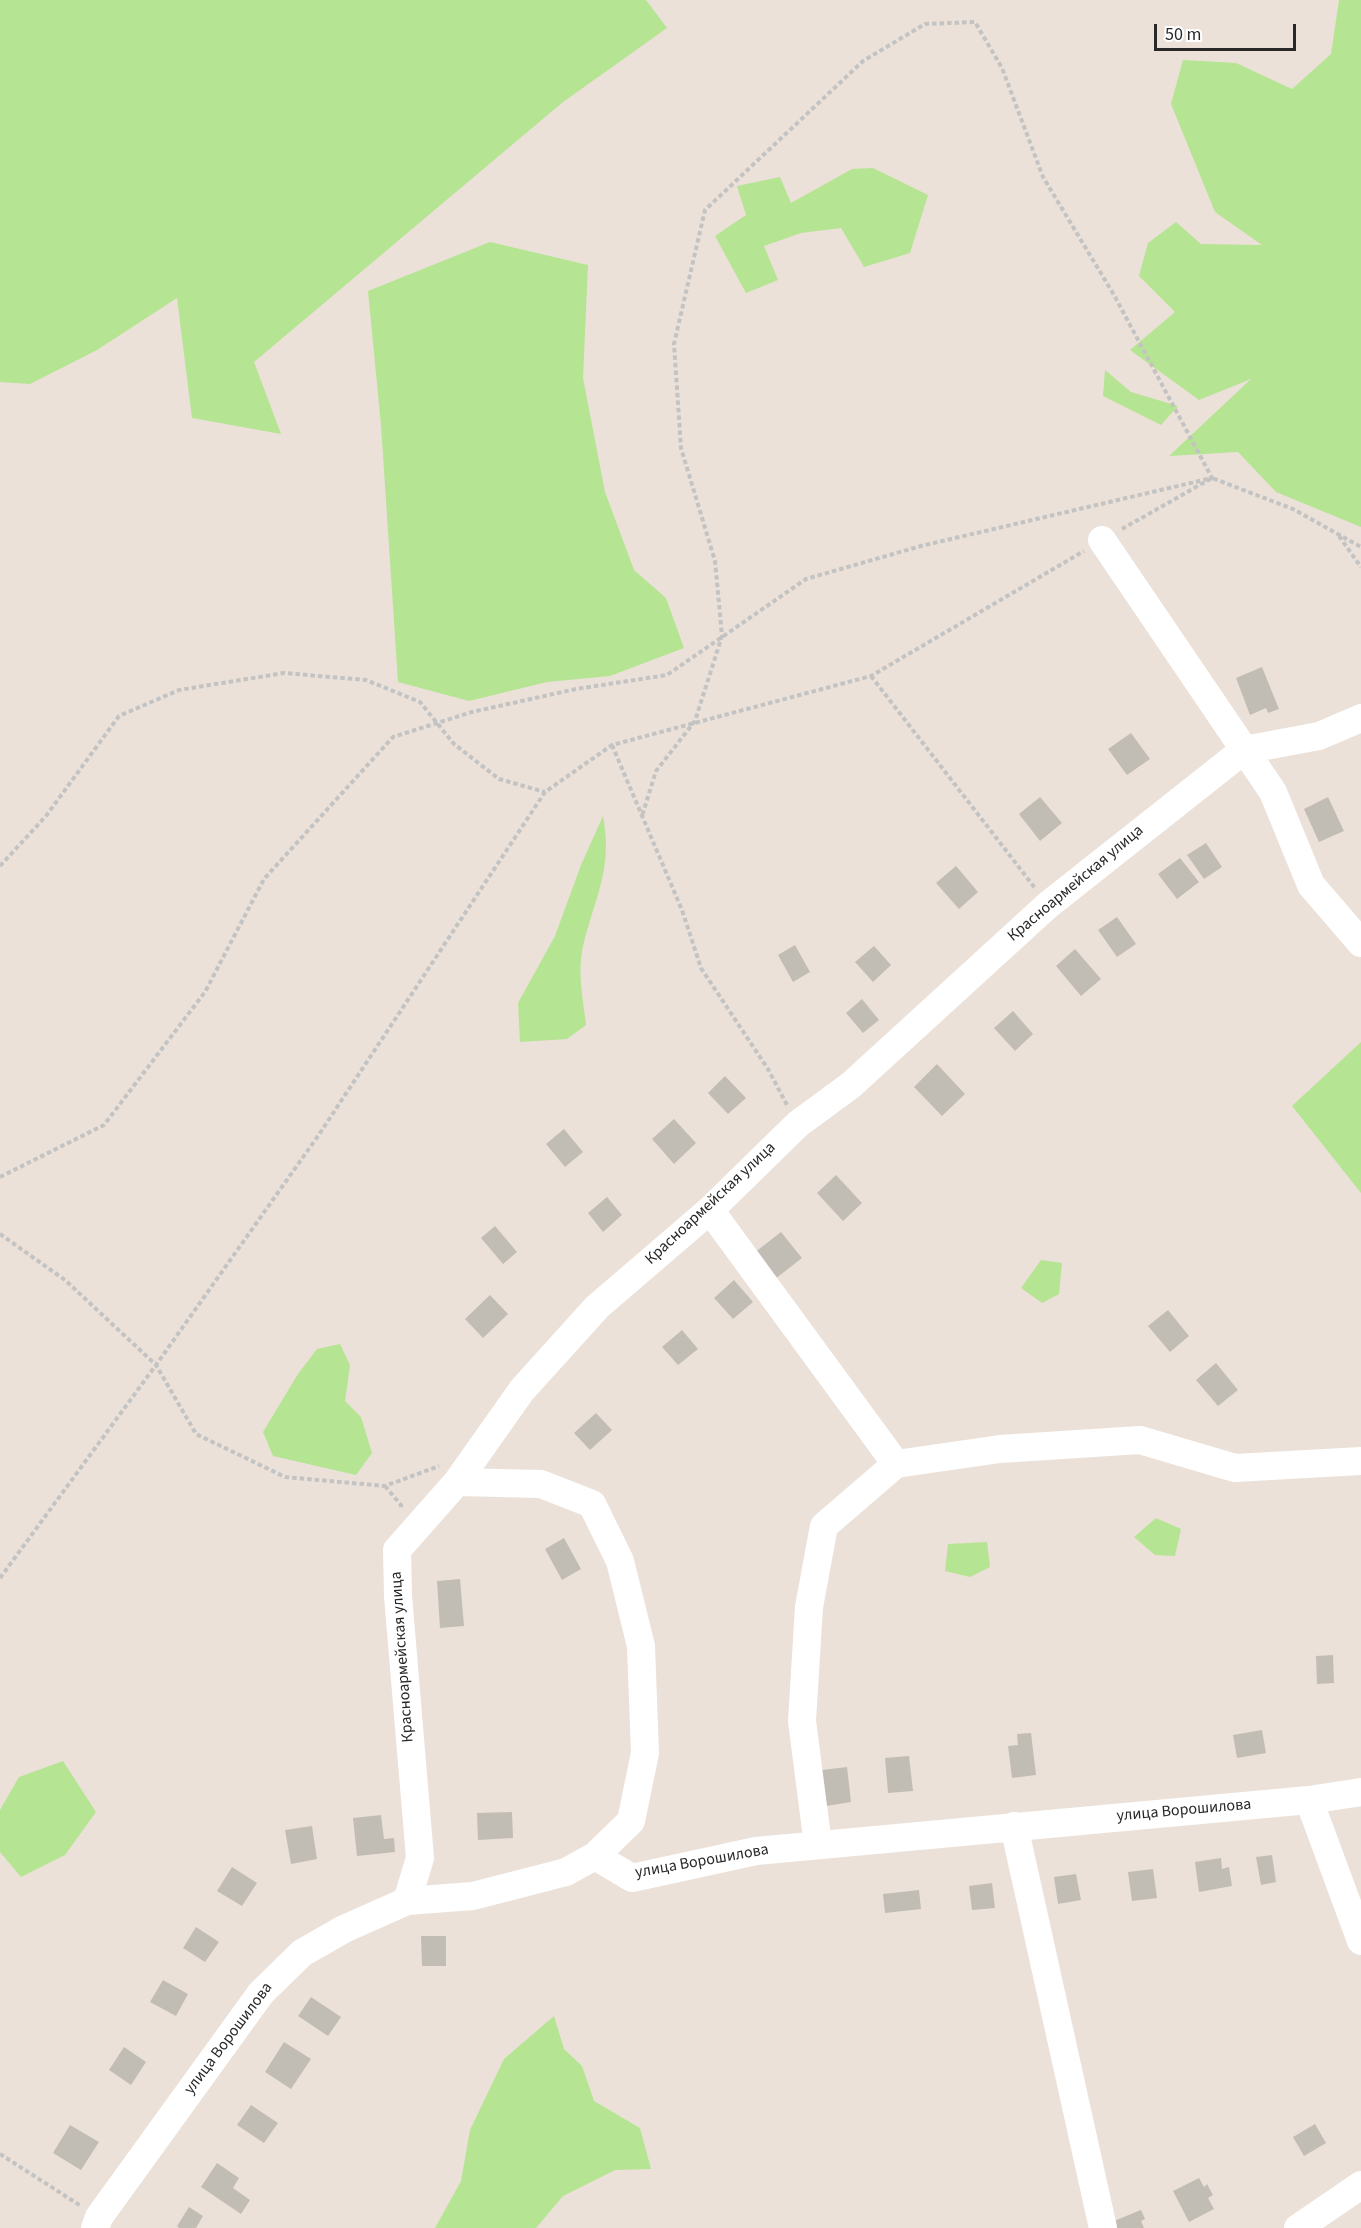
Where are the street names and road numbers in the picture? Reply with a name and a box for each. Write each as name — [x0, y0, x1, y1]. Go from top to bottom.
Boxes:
street label: Красноармейская улица — [1004, 822, 1148, 946]
street label: Красноармейская улица — [642, 1139, 780, 1269]
street label: Красноармейская улица — [387, 1571, 419, 1743]
street label: улица Ворошилова — [1116, 1796, 1252, 1826]
street label: улица Ворошилова — [634, 1841, 770, 1883]
street label: улица Ворошилова — [181, 1979, 277, 2099]

